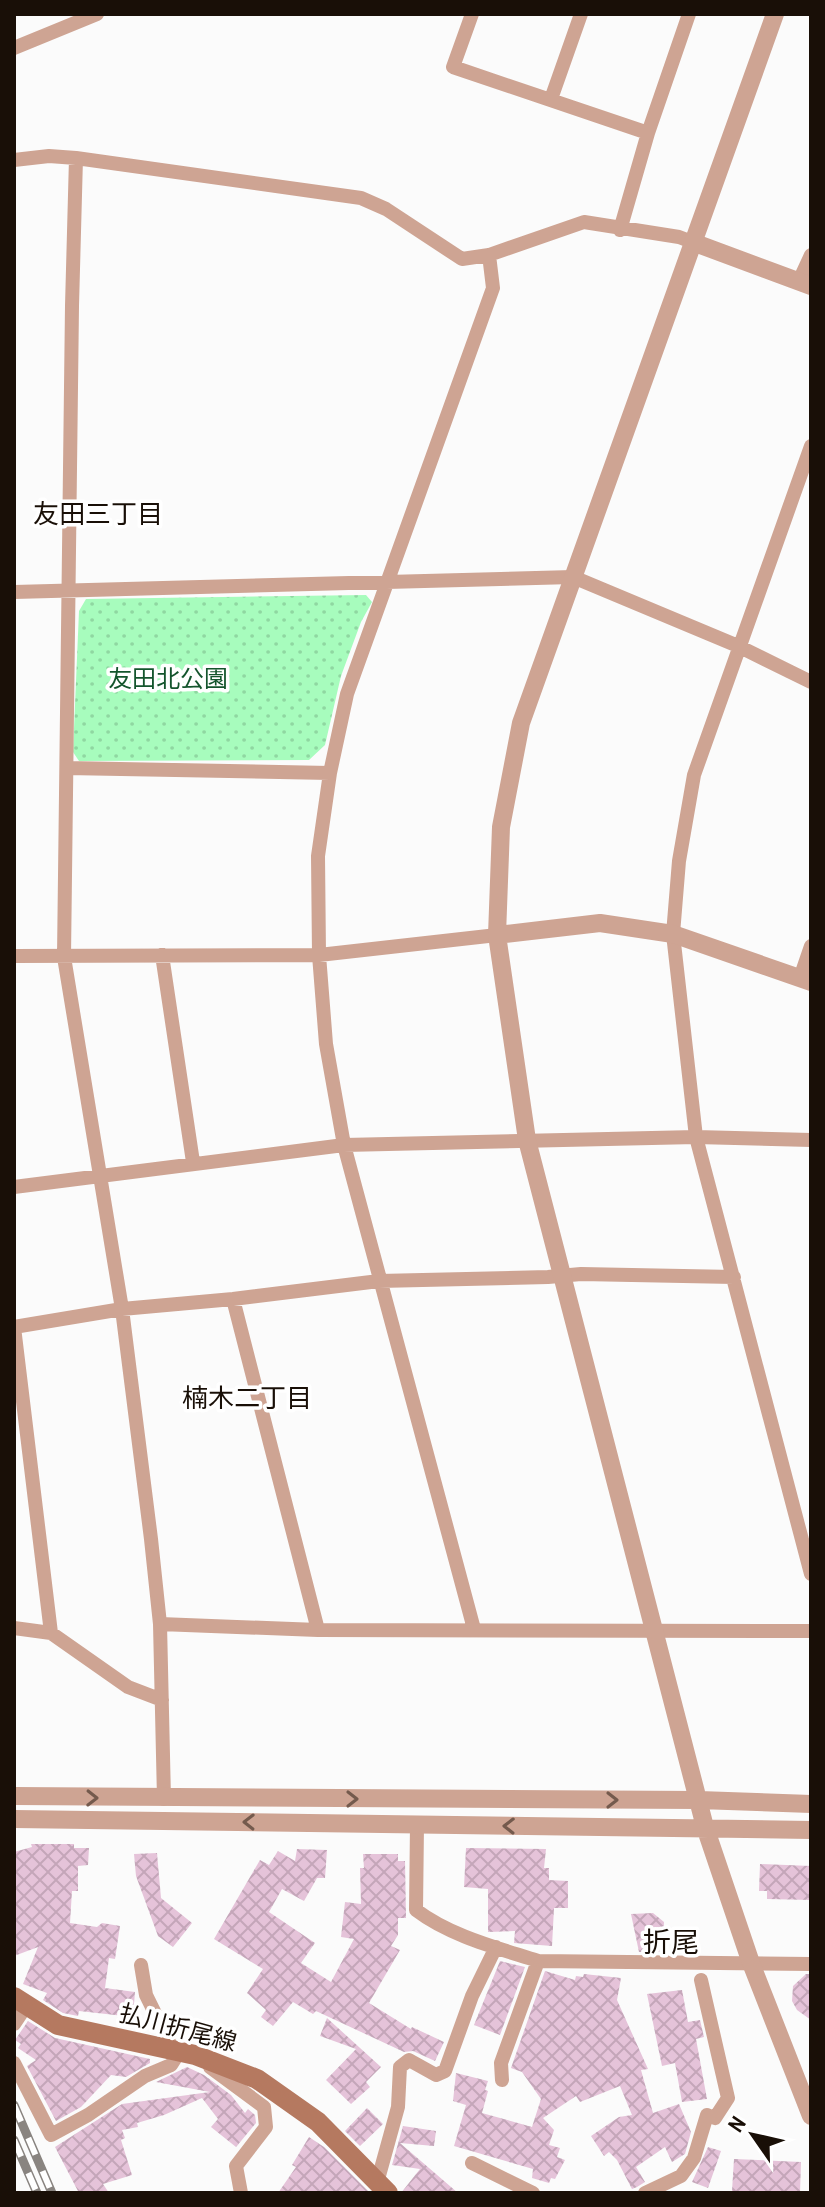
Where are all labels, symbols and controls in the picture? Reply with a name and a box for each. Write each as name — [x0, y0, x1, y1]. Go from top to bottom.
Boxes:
district label: 友田三丁目 — [33, 496, 163, 531]
park label: 友田北公園 — [108, 662, 228, 694]
district label: 楠木二丁目 — [182, 1380, 312, 1415]
one-way arrow — [86, 1789, 99, 1806]
one-way arrow — [346, 1790, 359, 1808]
one-way arrow — [606, 1791, 619, 1809]
one-way arrow — [242, 1814, 255, 1831]
one-way arrow — [502, 1817, 515, 1834]
district label: 折尾 — [643, 1923, 699, 1961]
street label: 払川折尾線 — [116, 1996, 240, 2058]
north arrow — [713, 2095, 793, 2175]
text: N — [720, 2110, 752, 2138]

